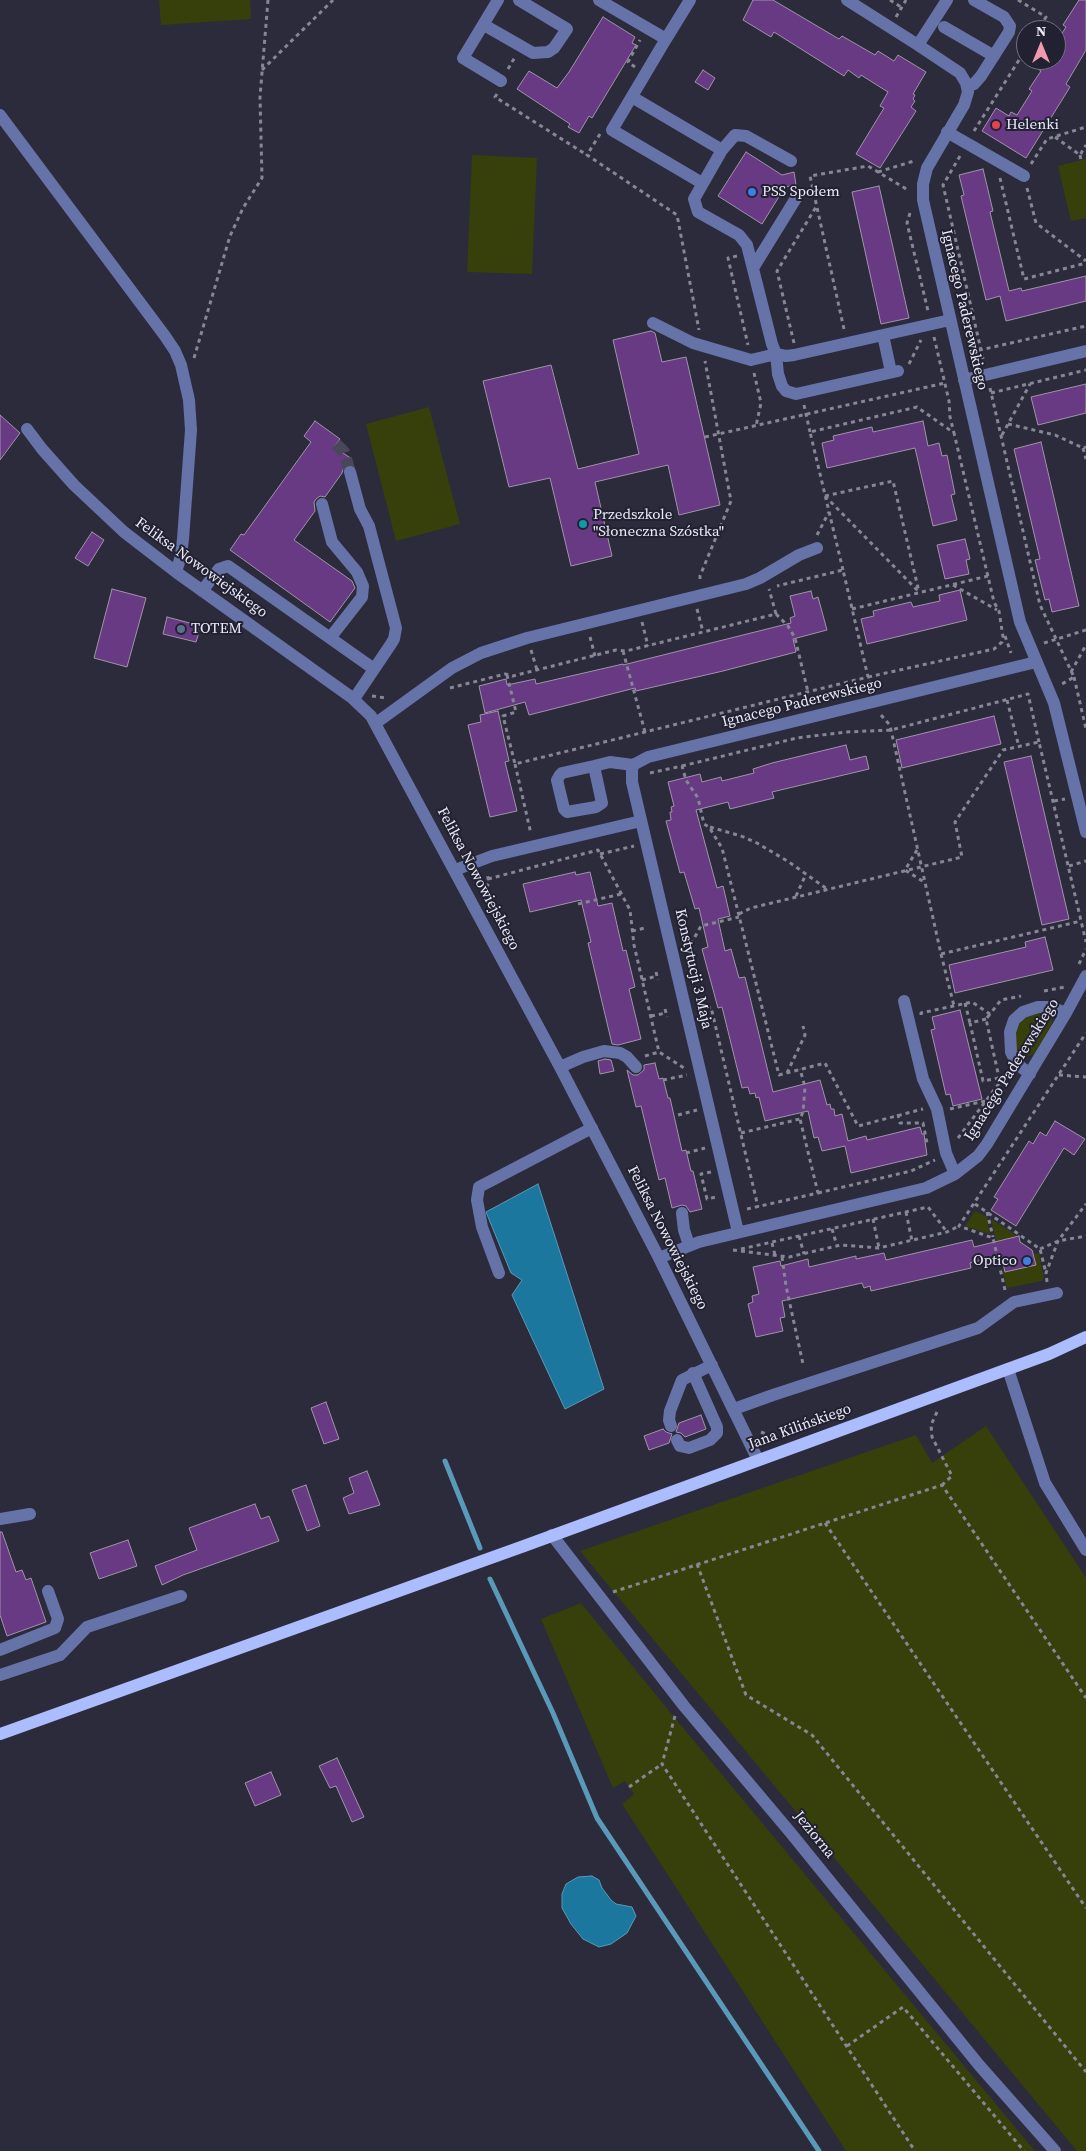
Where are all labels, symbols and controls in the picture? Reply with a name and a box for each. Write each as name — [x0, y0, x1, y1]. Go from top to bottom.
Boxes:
north arrow — [1016, 20, 1066, 70]
text: N — [1036, 21, 1046, 41]
place label: Helenki — [1006, 116, 1059, 134]
marker: Helenki — [990, 119, 1002, 131]
place label: PSS Społem — [762, 183, 840, 201]
marker: PSS Społem — [746, 186, 758, 198]
street label: Ignacego Paderewskiego — [937, 228, 991, 392]
place label: Przedszkole "Słoneczna Szóstka" — [593, 506, 724, 541]
street label: Feliksa Nowowiejskiego — [131, 514, 271, 622]
marker: Przedszkole "Słoneczna Szóstka" — [577, 518, 589, 530]
place label: TOTEM — [191, 620, 242, 638]
marker: TOTEM — [175, 623, 187, 635]
street label: Ignacego Paderewskiego — [720, 674, 884, 732]
street label: Feliksa Nowowiejskiego — [433, 805, 523, 953]
street label: Konstytucji 3 Maja — [670, 907, 716, 1031]
street label: Ignacego Paderewskiego — [961, 996, 1063, 1144]
street label: Feliksa Nowowiejskiego — [623, 1163, 711, 1313]
place label: Optico — [973, 1252, 1017, 1270]
marker: Optico — [1021, 1255, 1033, 1267]
street label: Jana Kilińskiego — [746, 1400, 854, 1454]
street label: Jeziorna — [790, 1808, 838, 1862]

